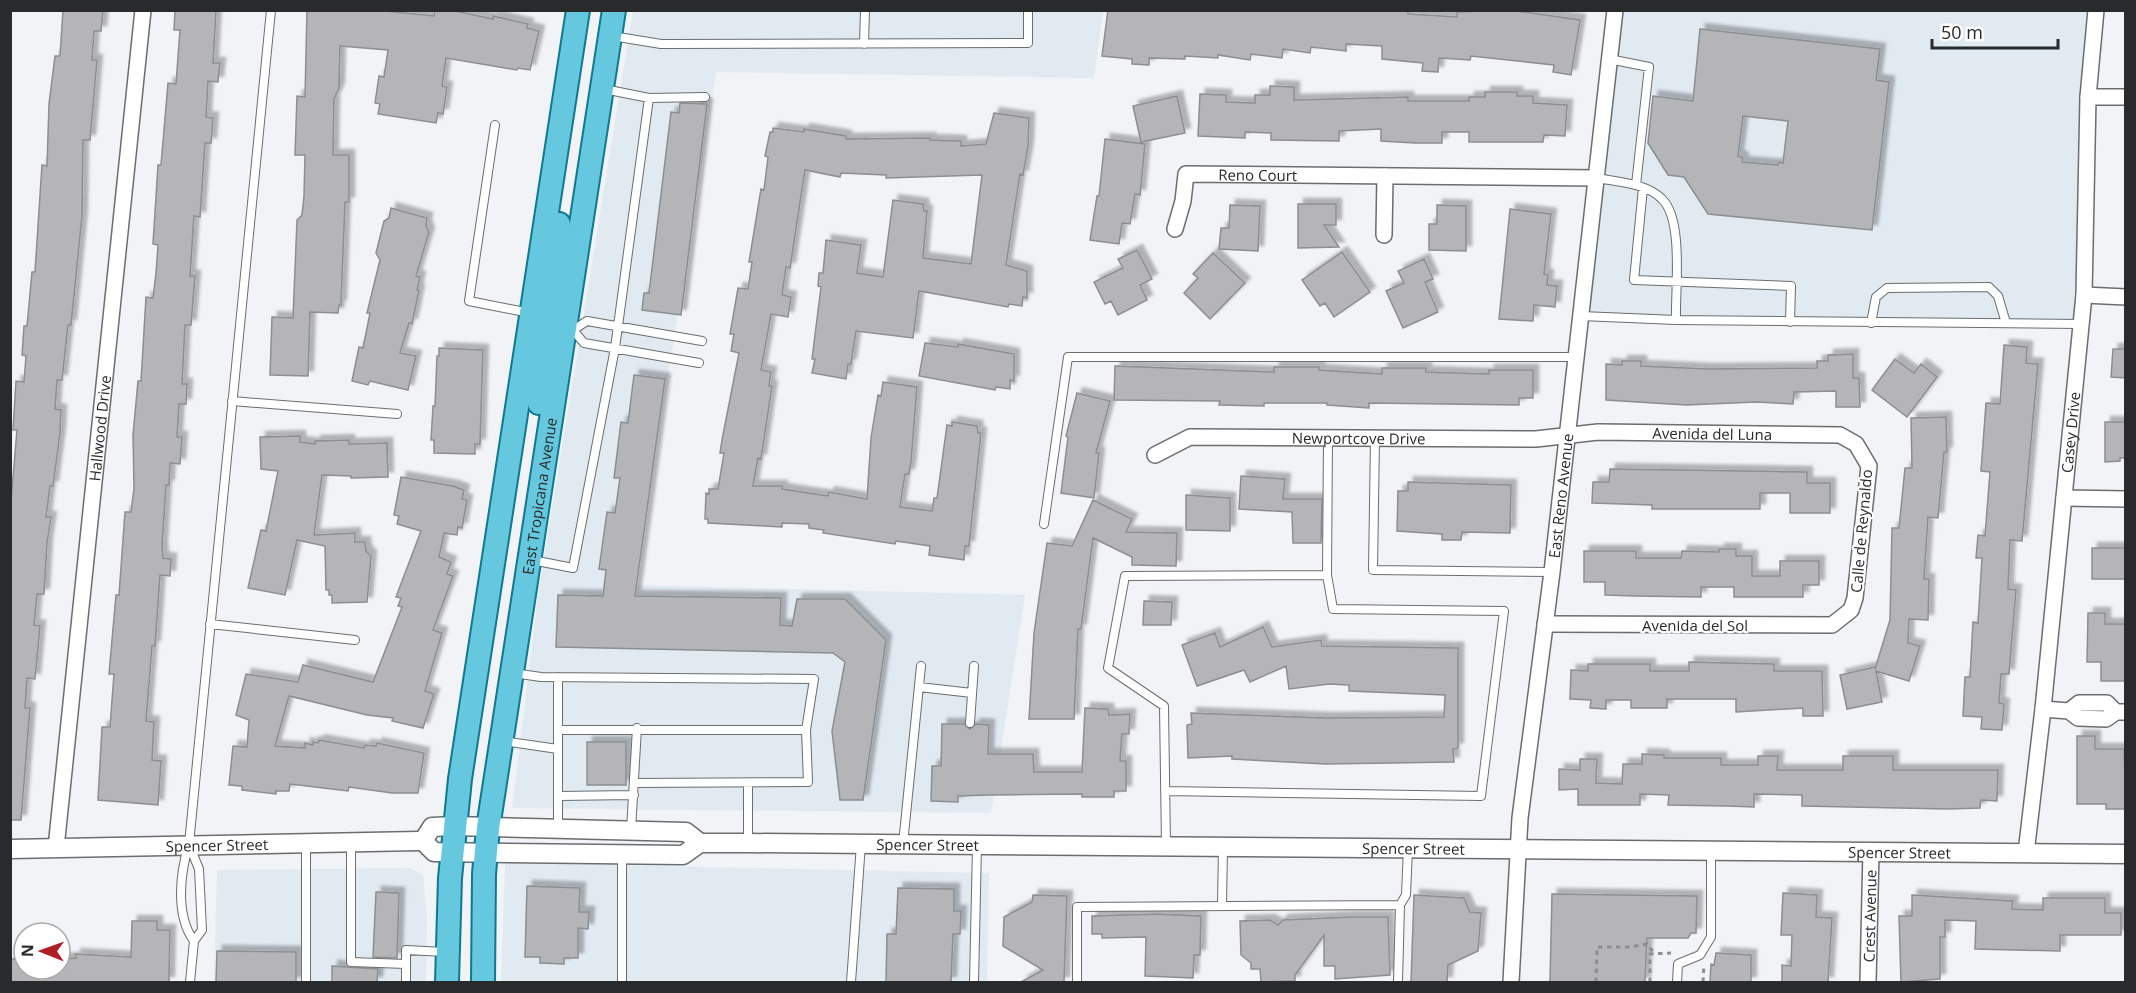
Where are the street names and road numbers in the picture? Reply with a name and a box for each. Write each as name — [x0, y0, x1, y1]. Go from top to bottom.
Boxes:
street label: Reno Court — [1218, 164, 1297, 185]
street label: Hallwood Drive — [84, 374, 115, 482]
street label: Casey Drive — [2056, 391, 2084, 474]
street label: East Tropicana Avenue — [517, 416, 561, 576]
street label: Avenida del Luna — [1652, 423, 1772, 444]
street label: Newportcove Drive — [1292, 428, 1426, 448]
street label: East Reno Avenue — [1544, 432, 1577, 559]
street label: Calle de Reynaldo — [1846, 468, 1876, 594]
street label: Avenida del Sol — [1642, 615, 1748, 635]
street label: Spencer Street — [165, 834, 268, 856]
street label: Spencer Street — [876, 834, 979, 855]
street label: Spencer Street — [1362, 838, 1465, 859]
street label: Spencer Street — [1848, 842, 1951, 863]
street label: Crest Avenue — [1858, 869, 1881, 963]

